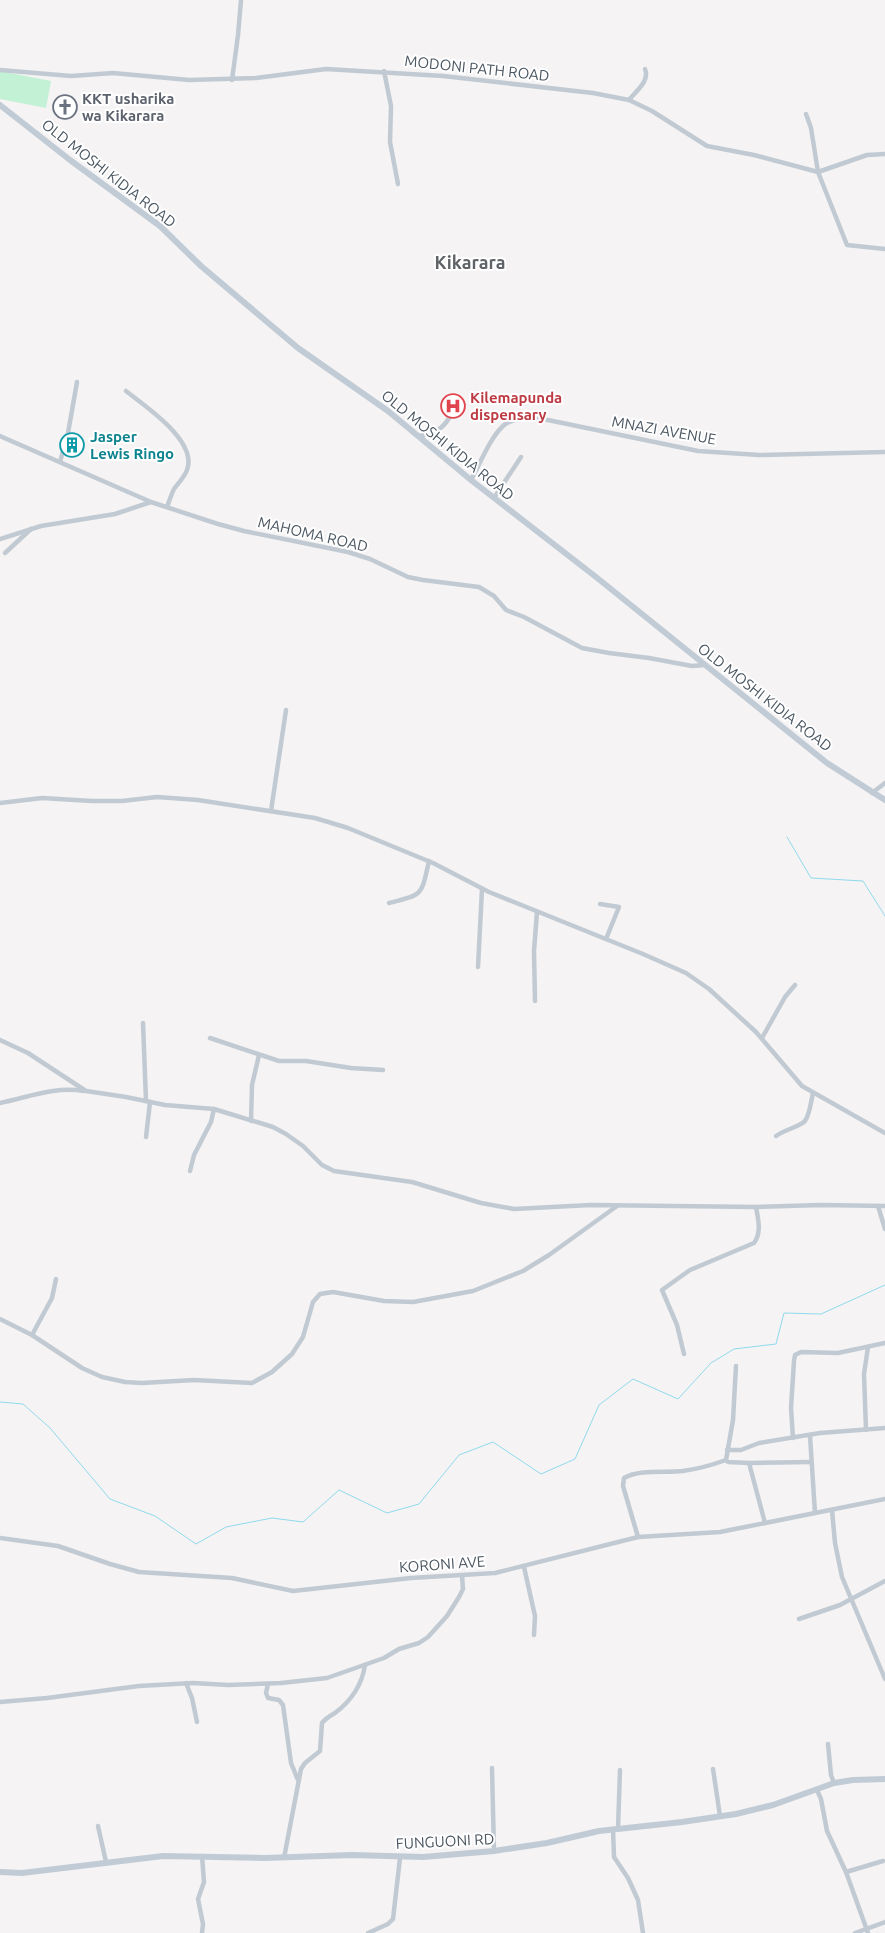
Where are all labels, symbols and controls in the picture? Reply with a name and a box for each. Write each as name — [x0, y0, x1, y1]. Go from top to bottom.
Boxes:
street label: MODONI PATH ROAD — [404, 52, 550, 84]
place label: KKT usharika wa Kikarara — [82, 90, 174, 124]
church icon: KKT usharika wa Kikarara — [52, 94, 78, 120]
street label: OLD MOSHI KIDIA ROAD — [39, 115, 179, 231]
district label: Kikarara — [435, 252, 506, 272]
street label: OLD MOSHI KIDIA ROAD — [378, 386, 518, 504]
place label: Kilemapunda dispensary — [470, 389, 562, 423]
hospital icon: Kilemapunda dispensary — [440, 393, 466, 419]
street label: MNAZI AVENUE — [610, 412, 718, 448]
place label: Jasper Lewis Ringo — [90, 428, 174, 462]
building icon: Jasper Lewis Ringo — [59, 432, 85, 458]
street label: MAHOMA ROAD — [256, 513, 370, 555]
street label: OLD MOSHI KIDIA ROAD — [695, 639, 835, 755]
street label: KORONI AVE — [398, 1553, 486, 1575]
street label: FUNGUONI RD — [395, 1830, 495, 1852]

